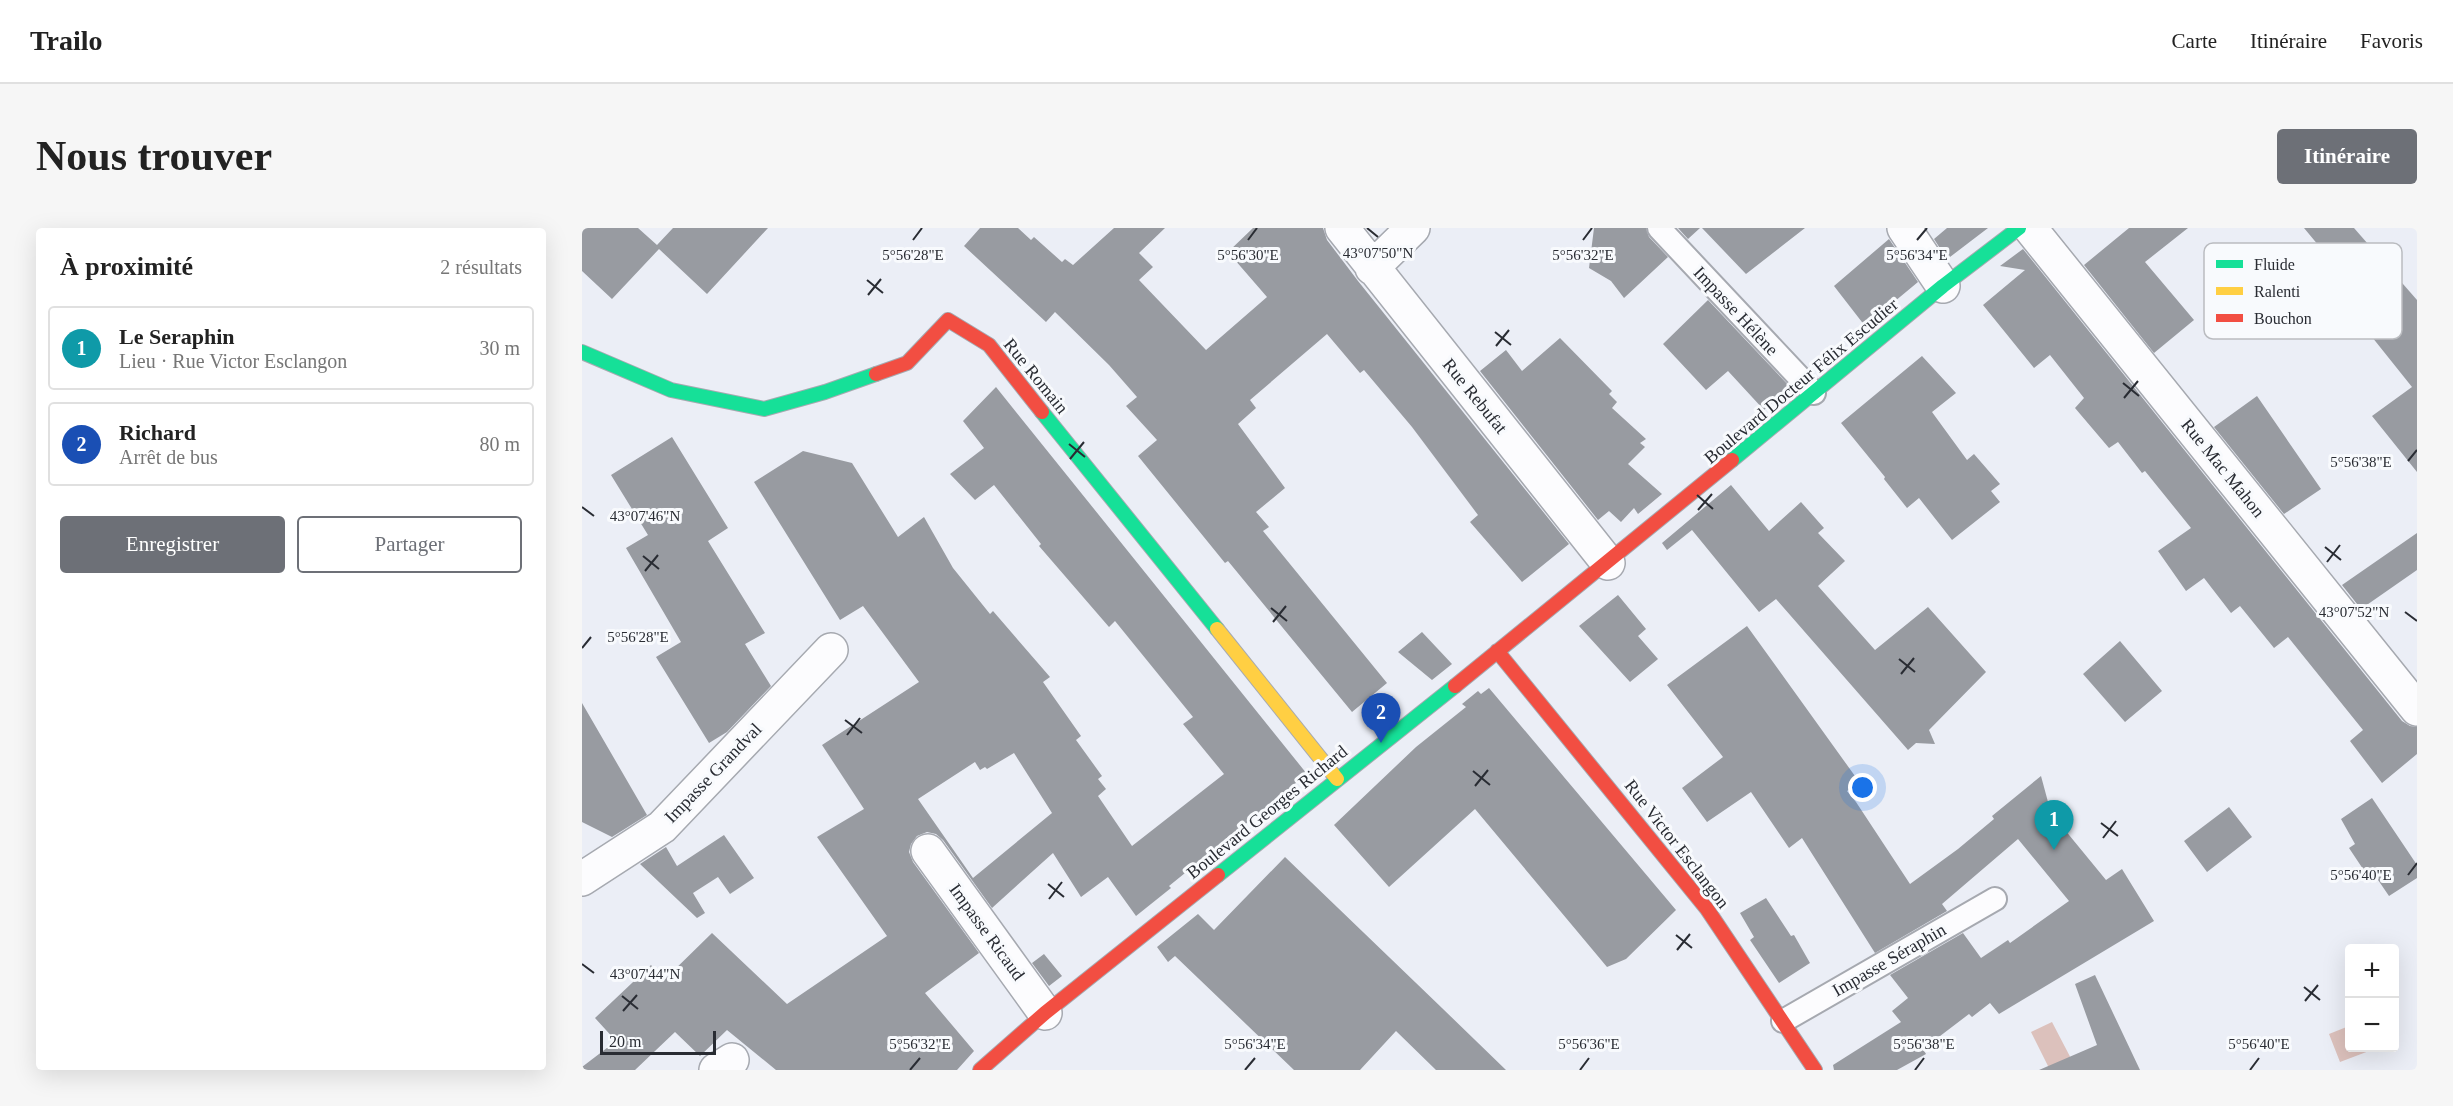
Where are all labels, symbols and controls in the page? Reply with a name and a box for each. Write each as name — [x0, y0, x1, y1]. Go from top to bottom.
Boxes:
text: Trailo — [30, 25, 103, 56]
text: Carte — [2172, 29, 2217, 53]
text: Itinéraire — [2250, 29, 2327, 53]
text: Favoris — [2360, 29, 2423, 53]
button: Itinéraire — [2277, 129, 2417, 184]
text: Nous trouver — [36, 133, 272, 179]
legend — [2204, 243, 2402, 339]
text: 43°07'50"N — [1343, 245, 1413, 261]
text: 5°56'28"E — [882, 247, 944, 263]
text: 5°56'30"E — [1217, 247, 1279, 263]
text: 5°56'32"E — [1552, 247, 1614, 263]
text: 5°56'34"E — [1886, 247, 1948, 263]
text: À proximité — [60, 252, 193, 281]
text: 2 résultats — [440, 256, 522, 278]
text: Fluide — [2254, 256, 2295, 273]
street label: Impasse Hélène — [1690, 262, 1782, 360]
text: Ralenti — [2254, 283, 2301, 300]
street label: Boulevard Docteur Félix Escudier — [1700, 294, 1902, 468]
text: Bouchon — [2254, 310, 2312, 327]
text: Le Seraphin — [119, 324, 235, 349]
street label: Rue Romain — [1000, 335, 1072, 417]
text: 1 — [77, 337, 87, 359]
text: 30 m — [479, 337, 520, 359]
text: Lieu · Rue Victor Esclangon — [119, 350, 347, 372]
street label: Rue Rebufat — [1439, 355, 1511, 437]
street label: Rue Mac Mahon — [2177, 415, 2269, 521]
text: Richard — [119, 420, 196, 445]
text: 2 — [77, 433, 87, 455]
text: 80 m — [479, 433, 520, 455]
text: Arrêt de bus — [119, 446, 218, 468]
text: 5°56'38"E — [2330, 454, 2392, 470]
text: 43°07'46"N — [610, 508, 680, 524]
button: Enregistrer — [60, 516, 285, 573]
button: Partager — [297, 516, 522, 573]
text: 43°07'52"N — [2319, 604, 2389, 620]
text: 5°56'28"E — [607, 629, 669, 645]
pin: 2 — [1362, 694, 1400, 743]
street label: Impasse Grandval — [660, 719, 766, 827]
street label: Boulevard Georges Richard — [1183, 741, 1351, 883]
your location — [1848, 773, 1877, 802]
street label: Rue Victor Esclangon — [1621, 776, 1733, 912]
pin: 1 — [2034, 800, 2074, 850]
text: 5°56'40"E — [2330, 867, 2392, 883]
street label: Impasse Ricaud — [945, 880, 1029, 984]
street label: Impasse Séraphin — [1829, 919, 1949, 1001]
map controls — [2345, 944, 2399, 1052]
button: + — [2345, 944, 2399, 998]
text: 43°07'44"N — [610, 966, 680, 982]
button: − — [2345, 998, 2399, 1052]
scale bar — [600, 1028, 716, 1056]
text: 20 m — [609, 1033, 641, 1050]
text: 5°56'32"E — [889, 1036, 951, 1052]
text: 5°56'34"E — [1224, 1036, 1286, 1052]
text: 5°56'36"E — [1558, 1036, 1620, 1052]
text: 5°56'38"E — [1893, 1036, 1955, 1052]
text: 5°56'40"E — [2228, 1036, 2290, 1052]

